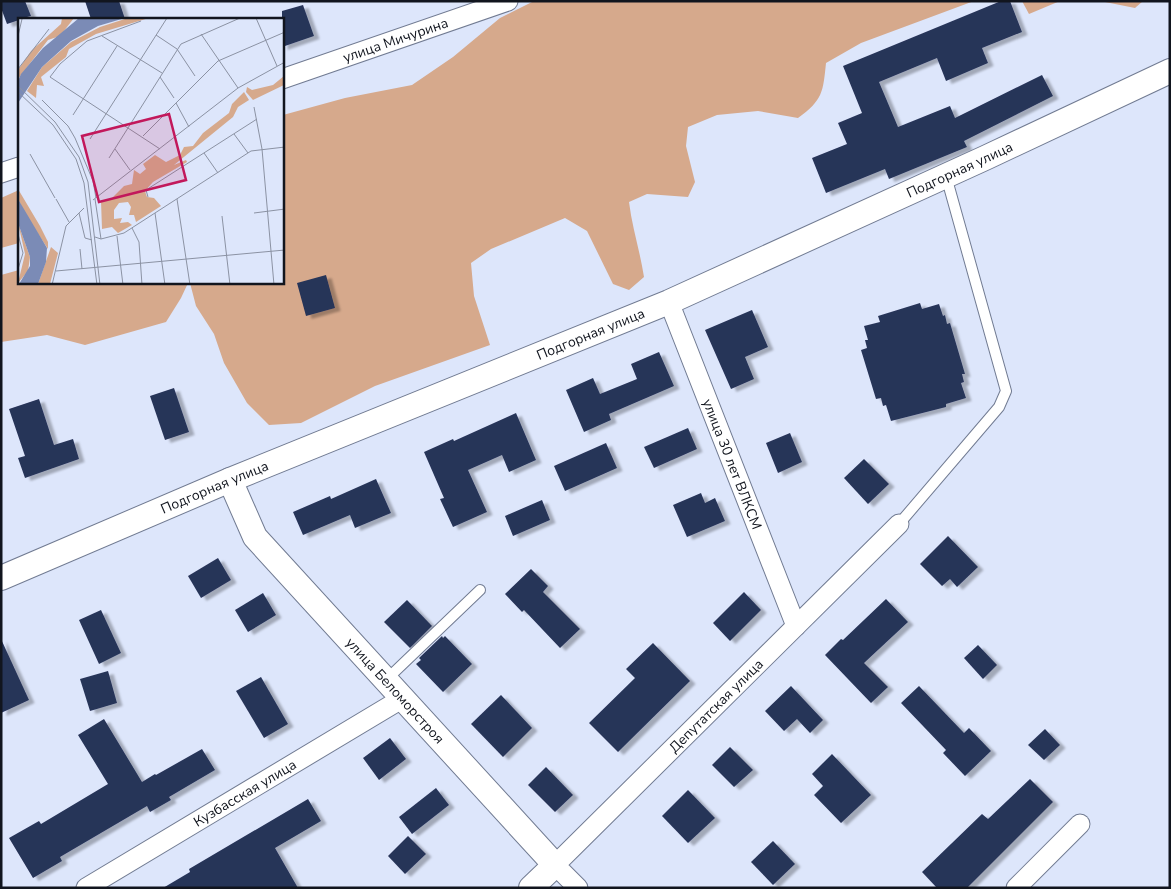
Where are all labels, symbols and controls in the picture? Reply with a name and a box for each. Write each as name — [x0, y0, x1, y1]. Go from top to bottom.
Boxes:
street label: улица Мичурина — [340, 13, 451, 67]
inset map — [18, 18, 284, 284]
street label: Подгорная улица — [903, 137, 1016, 202]
street label: Подгорная улица — [533, 303, 647, 364]
street label: улица 30 лет ВЛКСМ — [698, 396, 767, 532]
street label: Подгорная улица — [158, 456, 271, 518]
street label: улица Беломорстроя — [342, 633, 449, 747]
street label: Депутатская улица — [664, 655, 767, 757]
street label: Кузбасская улица — [190, 755, 300, 831]

